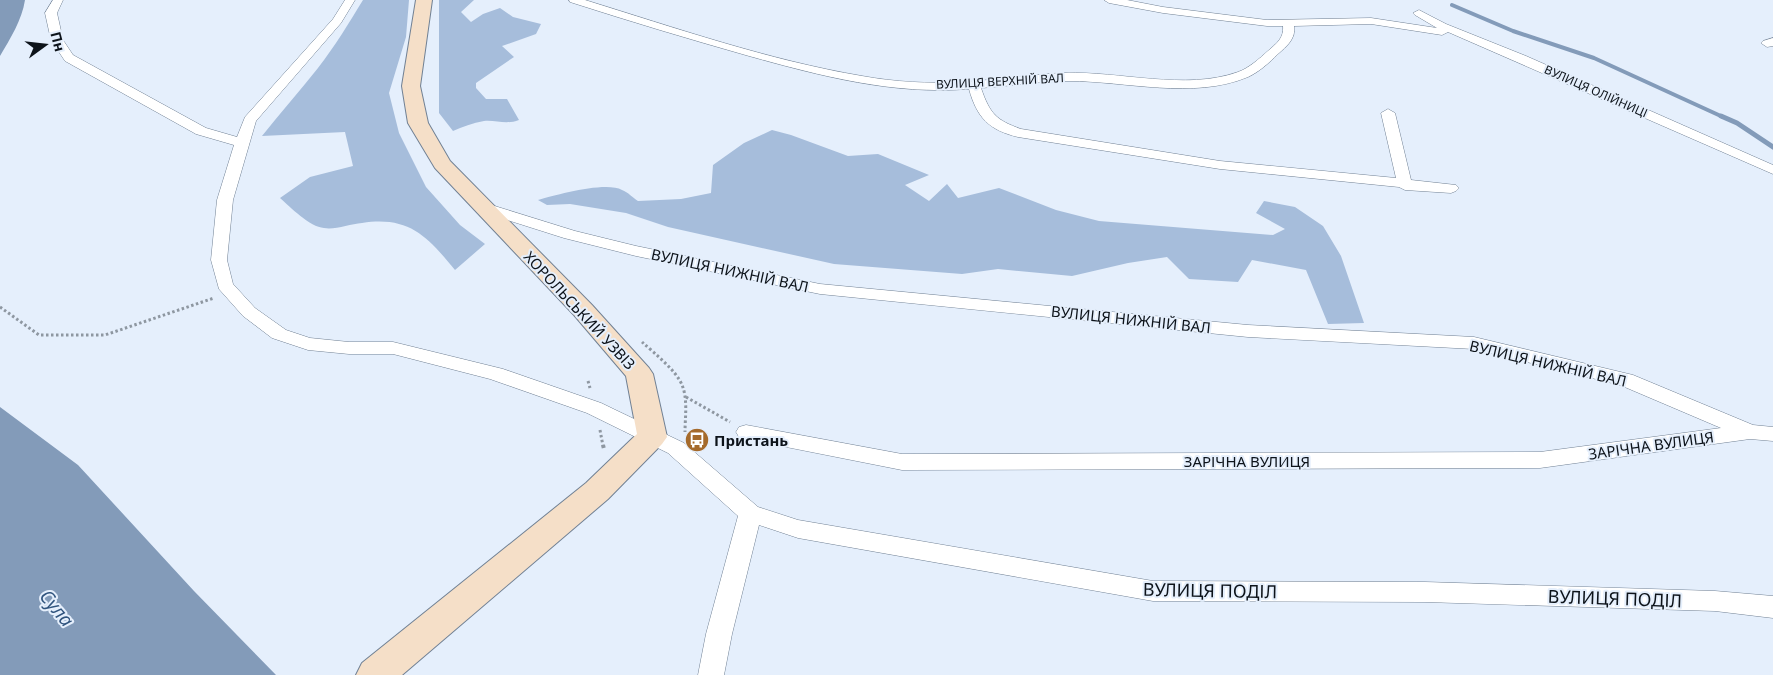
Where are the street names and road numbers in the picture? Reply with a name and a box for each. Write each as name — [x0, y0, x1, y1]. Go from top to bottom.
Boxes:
street label: ВУЛИЦЯ ОЛІЙНИЦІ — [1542, 61, 1650, 121]
street label: ВУЛИЦЯ ВЕРХНІЙ ВАЛ — [936, 69, 1064, 93]
street label: ВУЛИЦЯ НИЖНІЙ ВАЛ — [649, 244, 811, 296]
street label: ХОРОЛЬСЬКИЙ УЗВІЗ — [520, 246, 640, 374]
street label: ВУЛИЦЯ НИЖНІЙ ВАЛ — [1050, 301, 1212, 337]
street label: ВУЛИЦЯ НИЖНІЙ ВАЛ — [1468, 335, 1628, 391]
street label: ЗАРІЧНА ВУЛИЦЯ — [1587, 426, 1715, 464]
street label: ЗАРІЧНА ВУЛИЦЯ — [1184, 451, 1310, 471]
street label: ВУЛИЦЯ ПОДІЛ — [1143, 577, 1277, 603]
street label: ВУЛИЦЯ ПОДІЛ — [1547, 584, 1683, 612]

